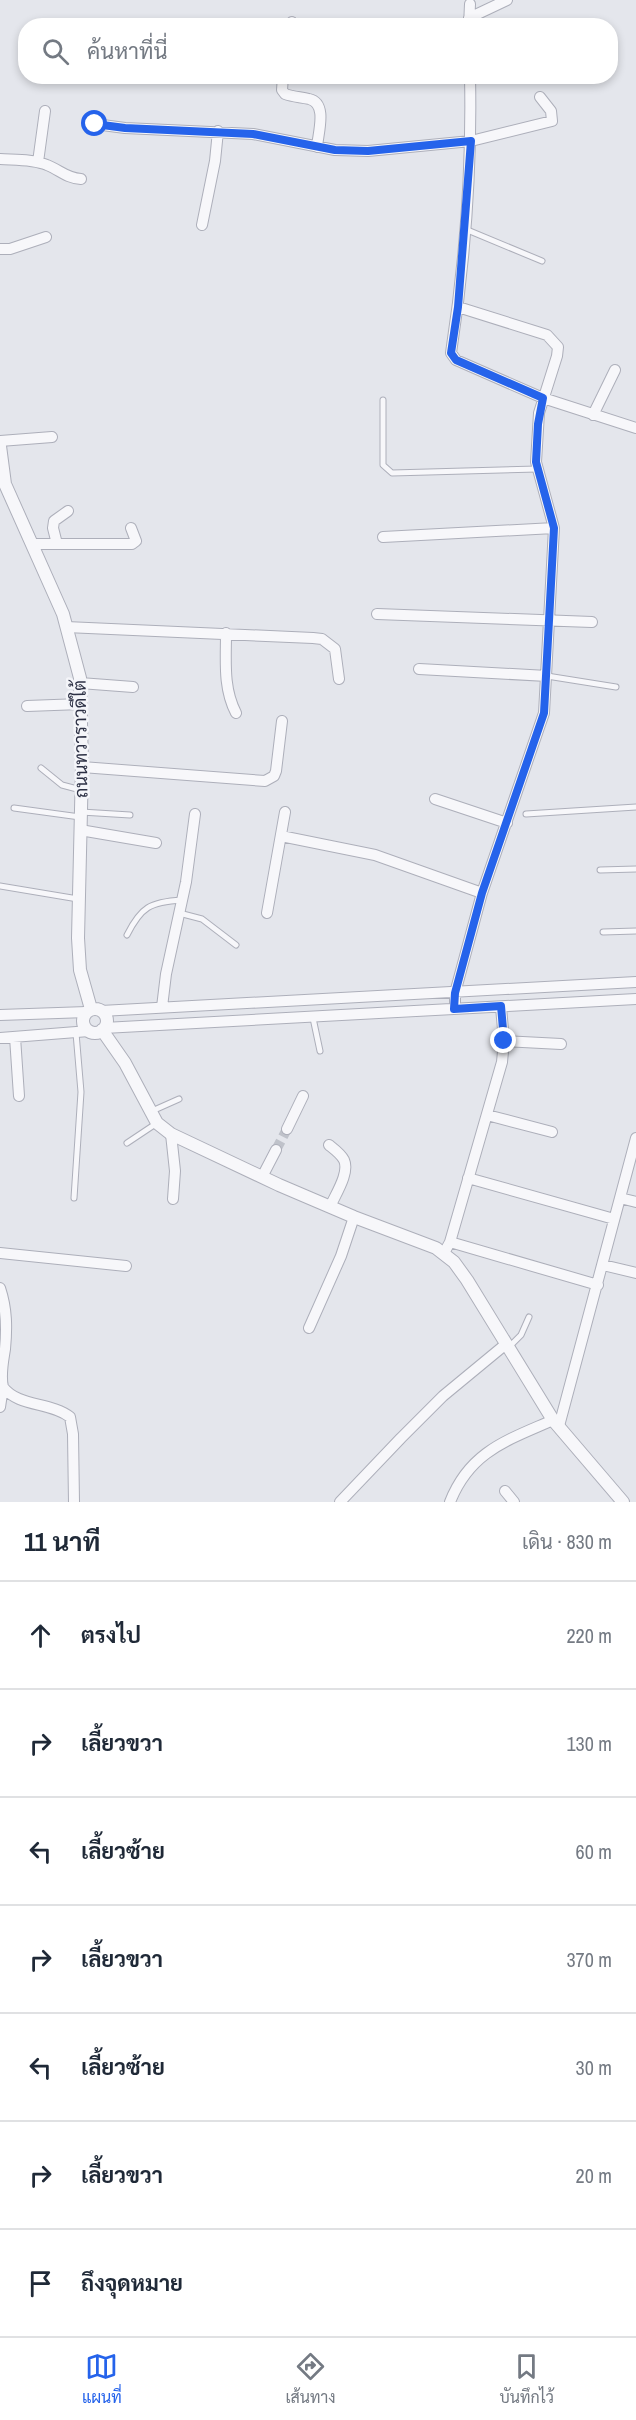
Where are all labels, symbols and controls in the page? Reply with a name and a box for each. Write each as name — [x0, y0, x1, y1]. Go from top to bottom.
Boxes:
search box — [18, 18, 618, 84]
icon: search — [39, 35, 72, 68]
text: ค้นหาที่นี่ — [87, 36, 167, 66]
route start — [81, 110, 107, 136]
street label: ถนนทวาราวดีใต้ — [66, 679, 94, 798]
route end — [490, 1027, 516, 1053]
text: 11 นาที — [24, 1524, 100, 1559]
text: เดิน · 830 m — [522, 1528, 612, 1555]
icon: ahead — [24, 1619, 57, 1652]
text: ตรงไป — [81, 1620, 141, 1650]
text: 220 m — [566, 1622, 612, 1649]
icon: right — [24, 1727, 57, 1760]
text: เลี้ยวขวา — [81, 1728, 163, 1758]
text: 130 m — [566, 1730, 612, 1757]
icon: left — [24, 1835, 57, 1868]
text: เลี้ยวซ้าย — [81, 1836, 165, 1866]
text: 60 m — [576, 1838, 612, 1865]
icon: right — [24, 1943, 57, 1976]
text: เลี้ยวขวา — [81, 1944, 163, 1974]
text: 370 m — [566, 1946, 612, 1973]
icon: left — [24, 2051, 57, 2084]
text: เลี้ยวซ้าย — [81, 2052, 165, 2082]
text: 30 m — [576, 2054, 612, 2081]
icon: right — [24, 2159, 57, 2192]
text: เลี้ยวขวา — [81, 2160, 163, 2190]
text: 20 m — [576, 2162, 612, 2189]
icon: arrive — [24, 2267, 57, 2300]
text: ถึงจุดหมาย — [81, 2268, 183, 2298]
tab: แผนที่ — [82, 2350, 122, 2408]
tab: เส้นทาง — [286, 2350, 336, 2408]
tab: บันทึกไว้ — [499, 2350, 554, 2408]

